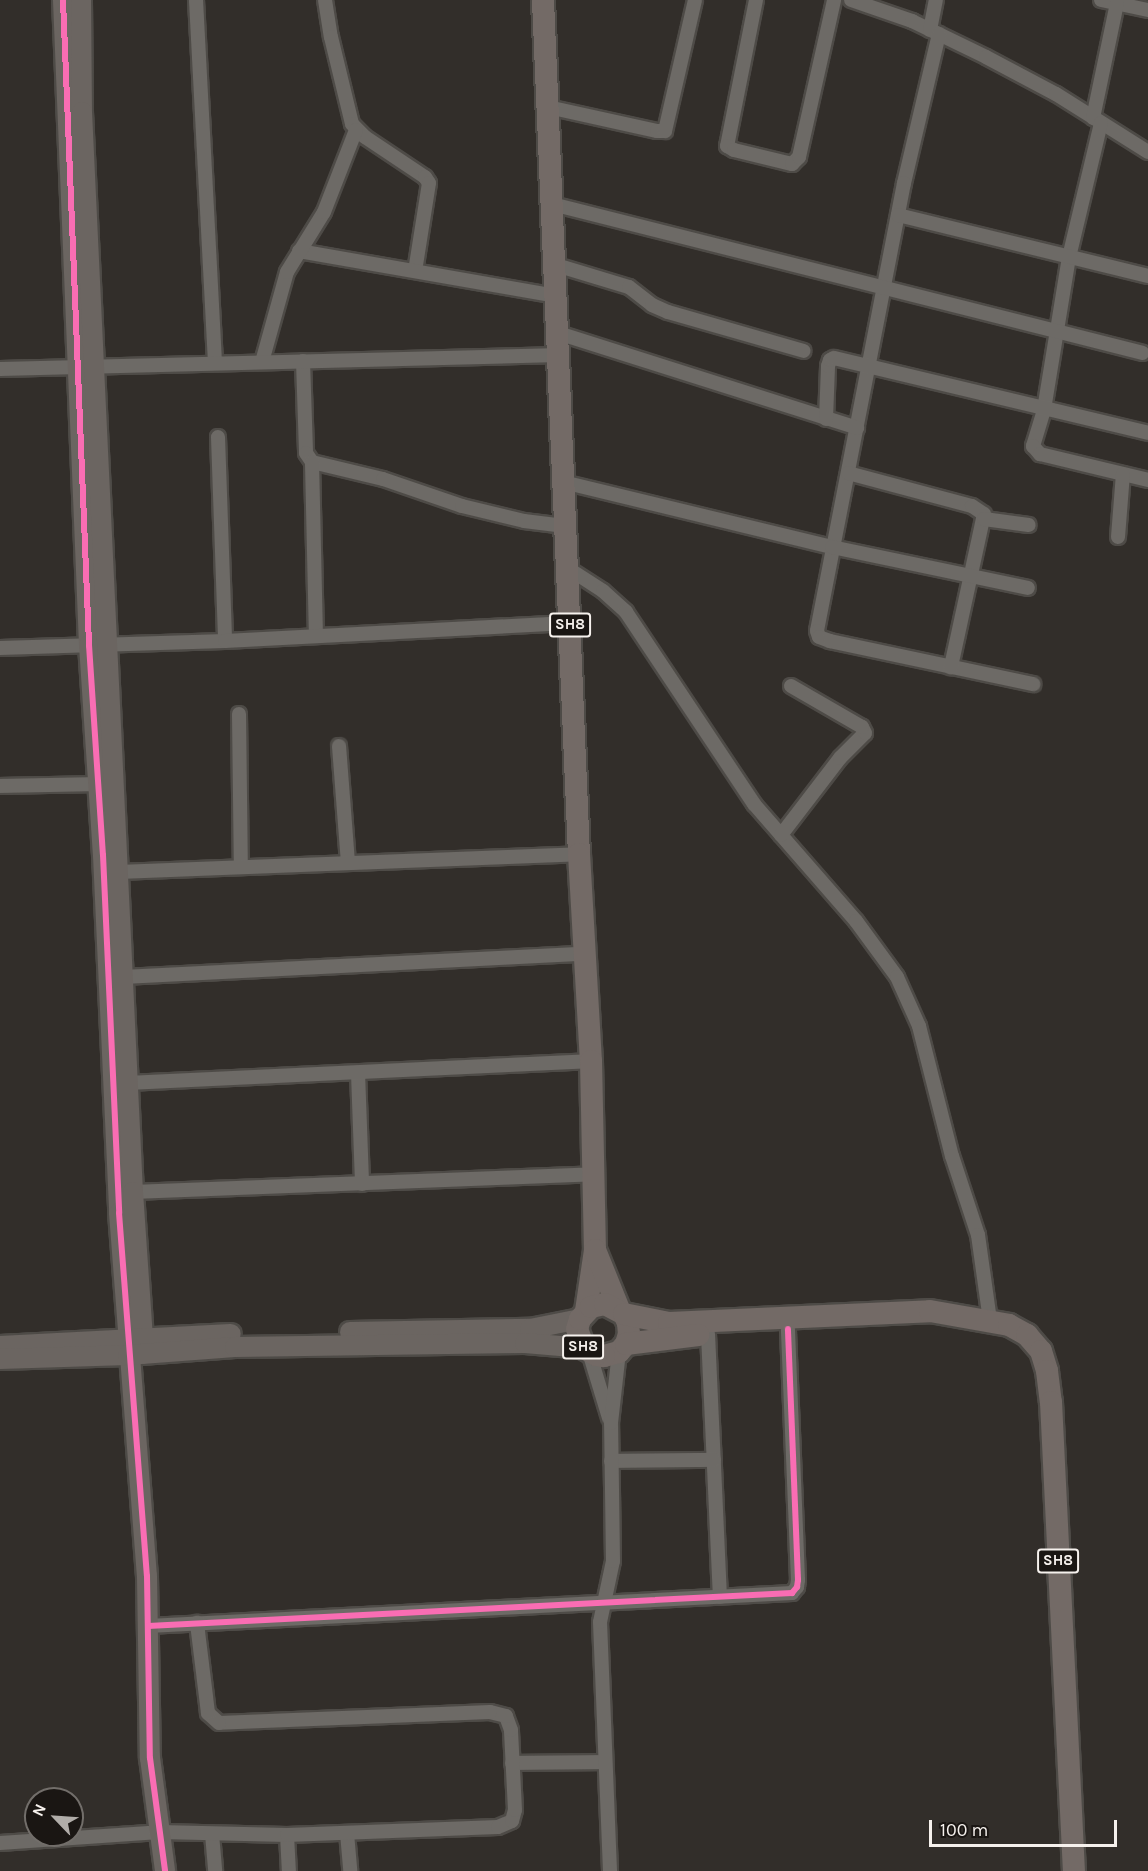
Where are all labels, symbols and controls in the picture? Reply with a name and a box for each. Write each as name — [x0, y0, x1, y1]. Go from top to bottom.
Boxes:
road number: SH8 — [549, 613, 591, 637]
road number: SH8 — [562, 1335, 604, 1359]
road number: SH8 — [1037, 1549, 1079, 1573]
north arrow — [24, 1787, 84, 1847]
text: N — [28, 1801, 50, 1819]
scale bar — [932, 1808, 1120, 1846]
text: 100 m — [940, 1819, 988, 1841]

